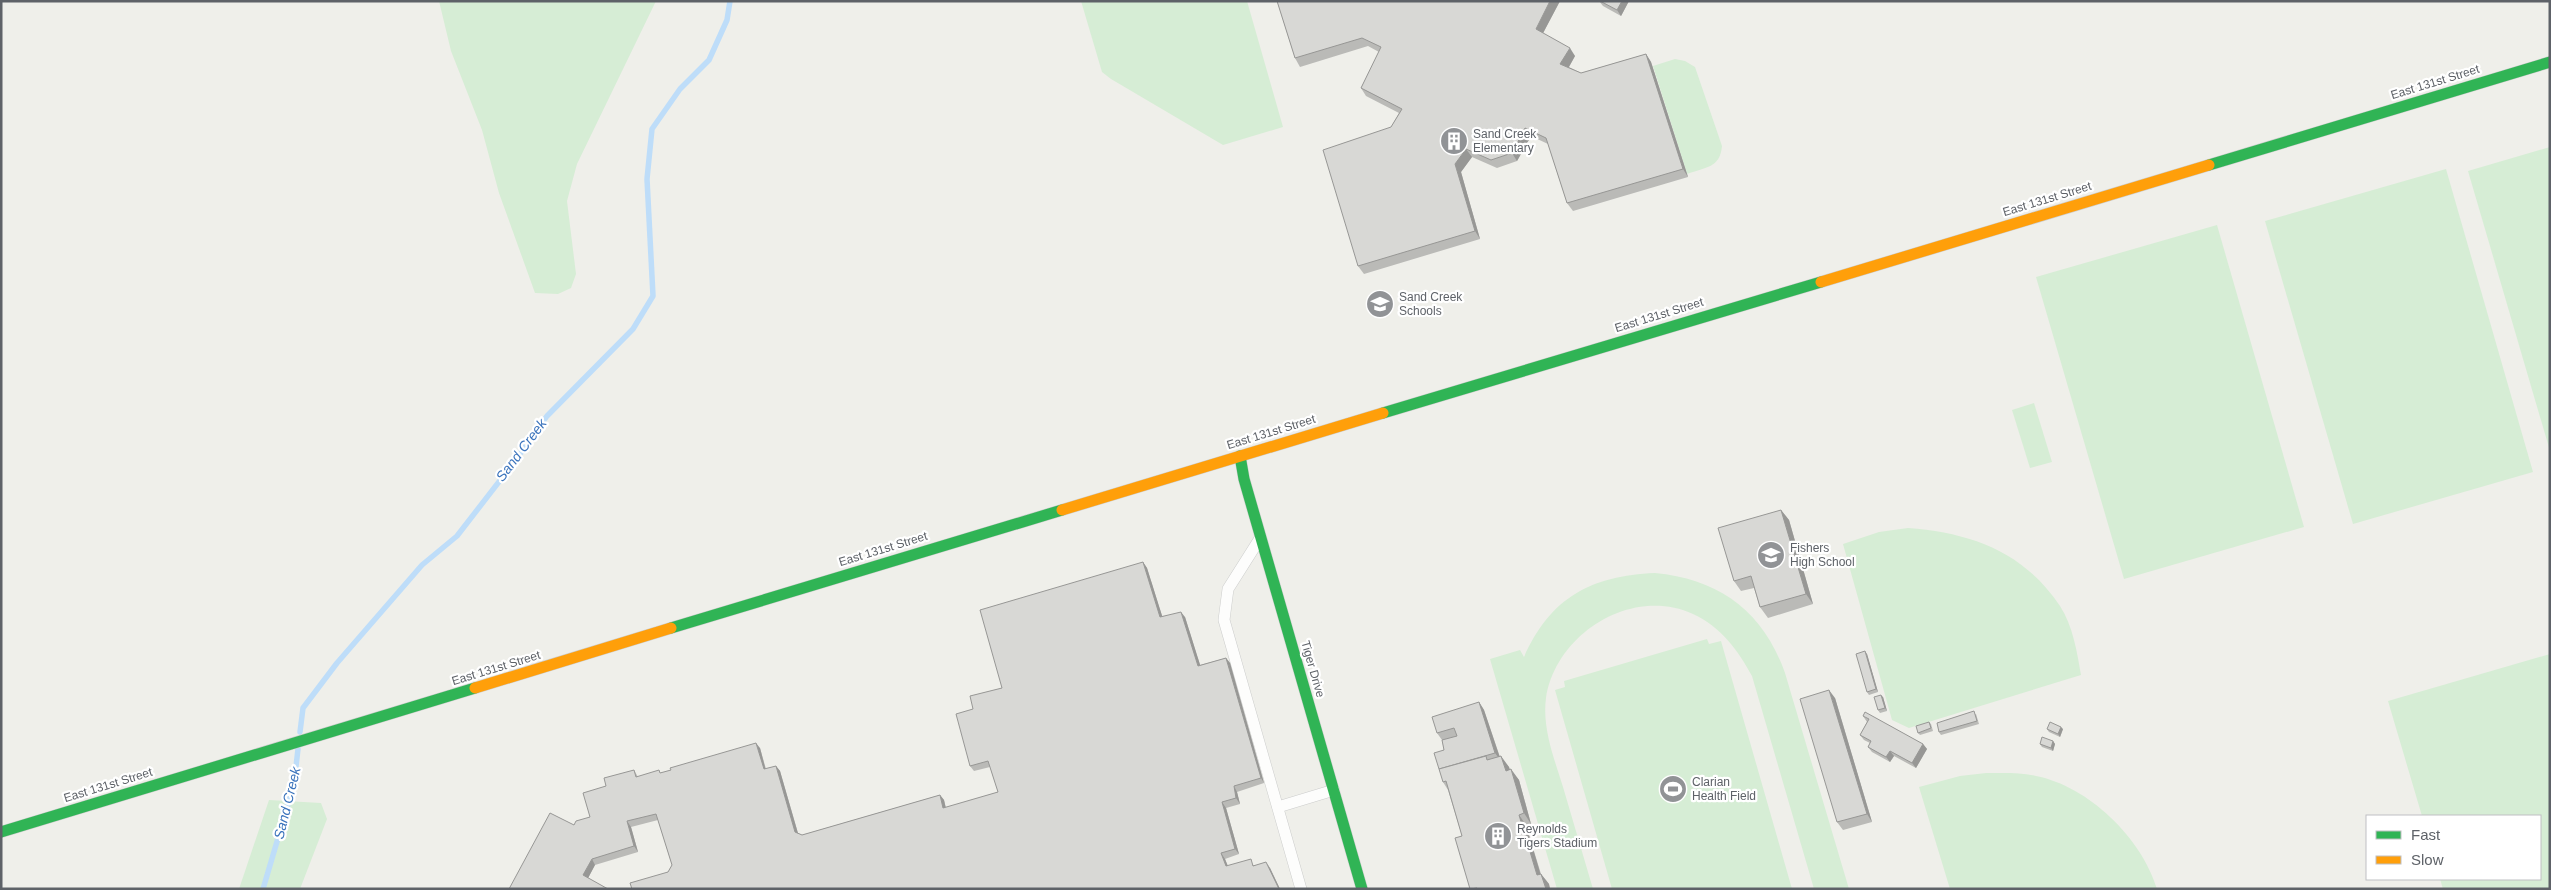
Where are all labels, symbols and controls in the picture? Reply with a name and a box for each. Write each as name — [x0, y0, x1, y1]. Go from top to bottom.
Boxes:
street label: East 131st Street — [2389, 62, 2482, 102]
building icon: Sand Creek Elementary — [1439, 126, 1469, 156]
place label: Sand Creek Elementary — [1473, 127, 1537, 155]
street label: East 131st Street — [2001, 179, 2094, 219]
school or university icon: Sand Creek Schools — [1365, 289, 1395, 319]
place label: Sand Creek Schools — [1399, 290, 1463, 318]
street label: East 131st Street — [1613, 295, 1706, 335]
street label: East 131st Street — [1225, 412, 1318, 452]
water label: Sand Creek — [492, 415, 550, 484]
street label: East 131st Street — [837, 529, 930, 569]
school or university icon: Fishers High School — [1756, 540, 1786, 570]
place label: Fishers High School — [1790, 541, 1855, 569]
street label: Tiger Drive — [1298, 639, 1328, 699]
street label: East 131st Street — [450, 648, 543, 688]
water label: Sand Creek — [270, 764, 304, 841]
street label: East 131st Street — [62, 765, 155, 805]
sports icon: Clarian Health Field — [1658, 774, 1688, 804]
place label: Clarian Health Field — [1692, 775, 1756, 803]
legend — [2366, 815, 2541, 880]
building icon: Reynolds Tigers Stadium — [1483, 821, 1513, 851]
place label: Reynolds Tigers Stadium — [1517, 822, 1597, 850]
text: Fast — [2411, 826, 2441, 843]
text: Slow — [2411, 851, 2444, 868]

